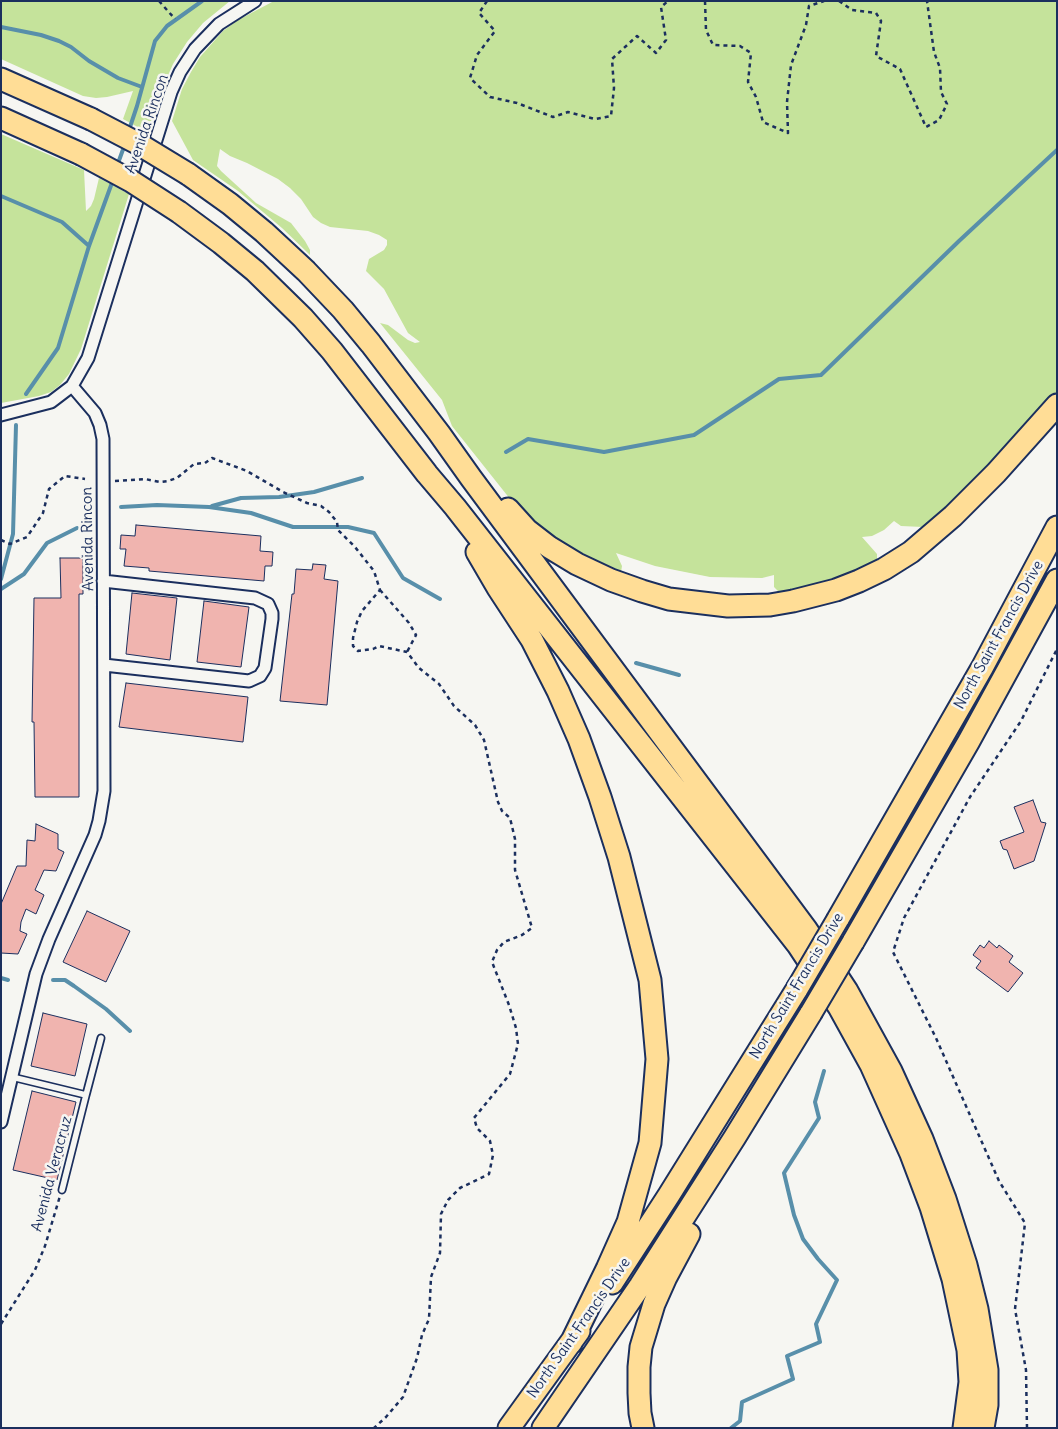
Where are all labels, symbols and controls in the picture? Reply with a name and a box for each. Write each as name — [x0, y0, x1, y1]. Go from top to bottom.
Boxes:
street label: Avenida Rincon — [122, 72, 172, 176]
street label: Avenida Rincon — [78, 487, 98, 591]
street label: North Saint Francis Drive — [951, 557, 1047, 713]
street label: North Saint Francis Drive — [746, 910, 848, 1062]
street label: Avenida Veracruz — [28, 1114, 76, 1234]
street label: North Saint Francis Drive — [524, 1254, 634, 1402]

